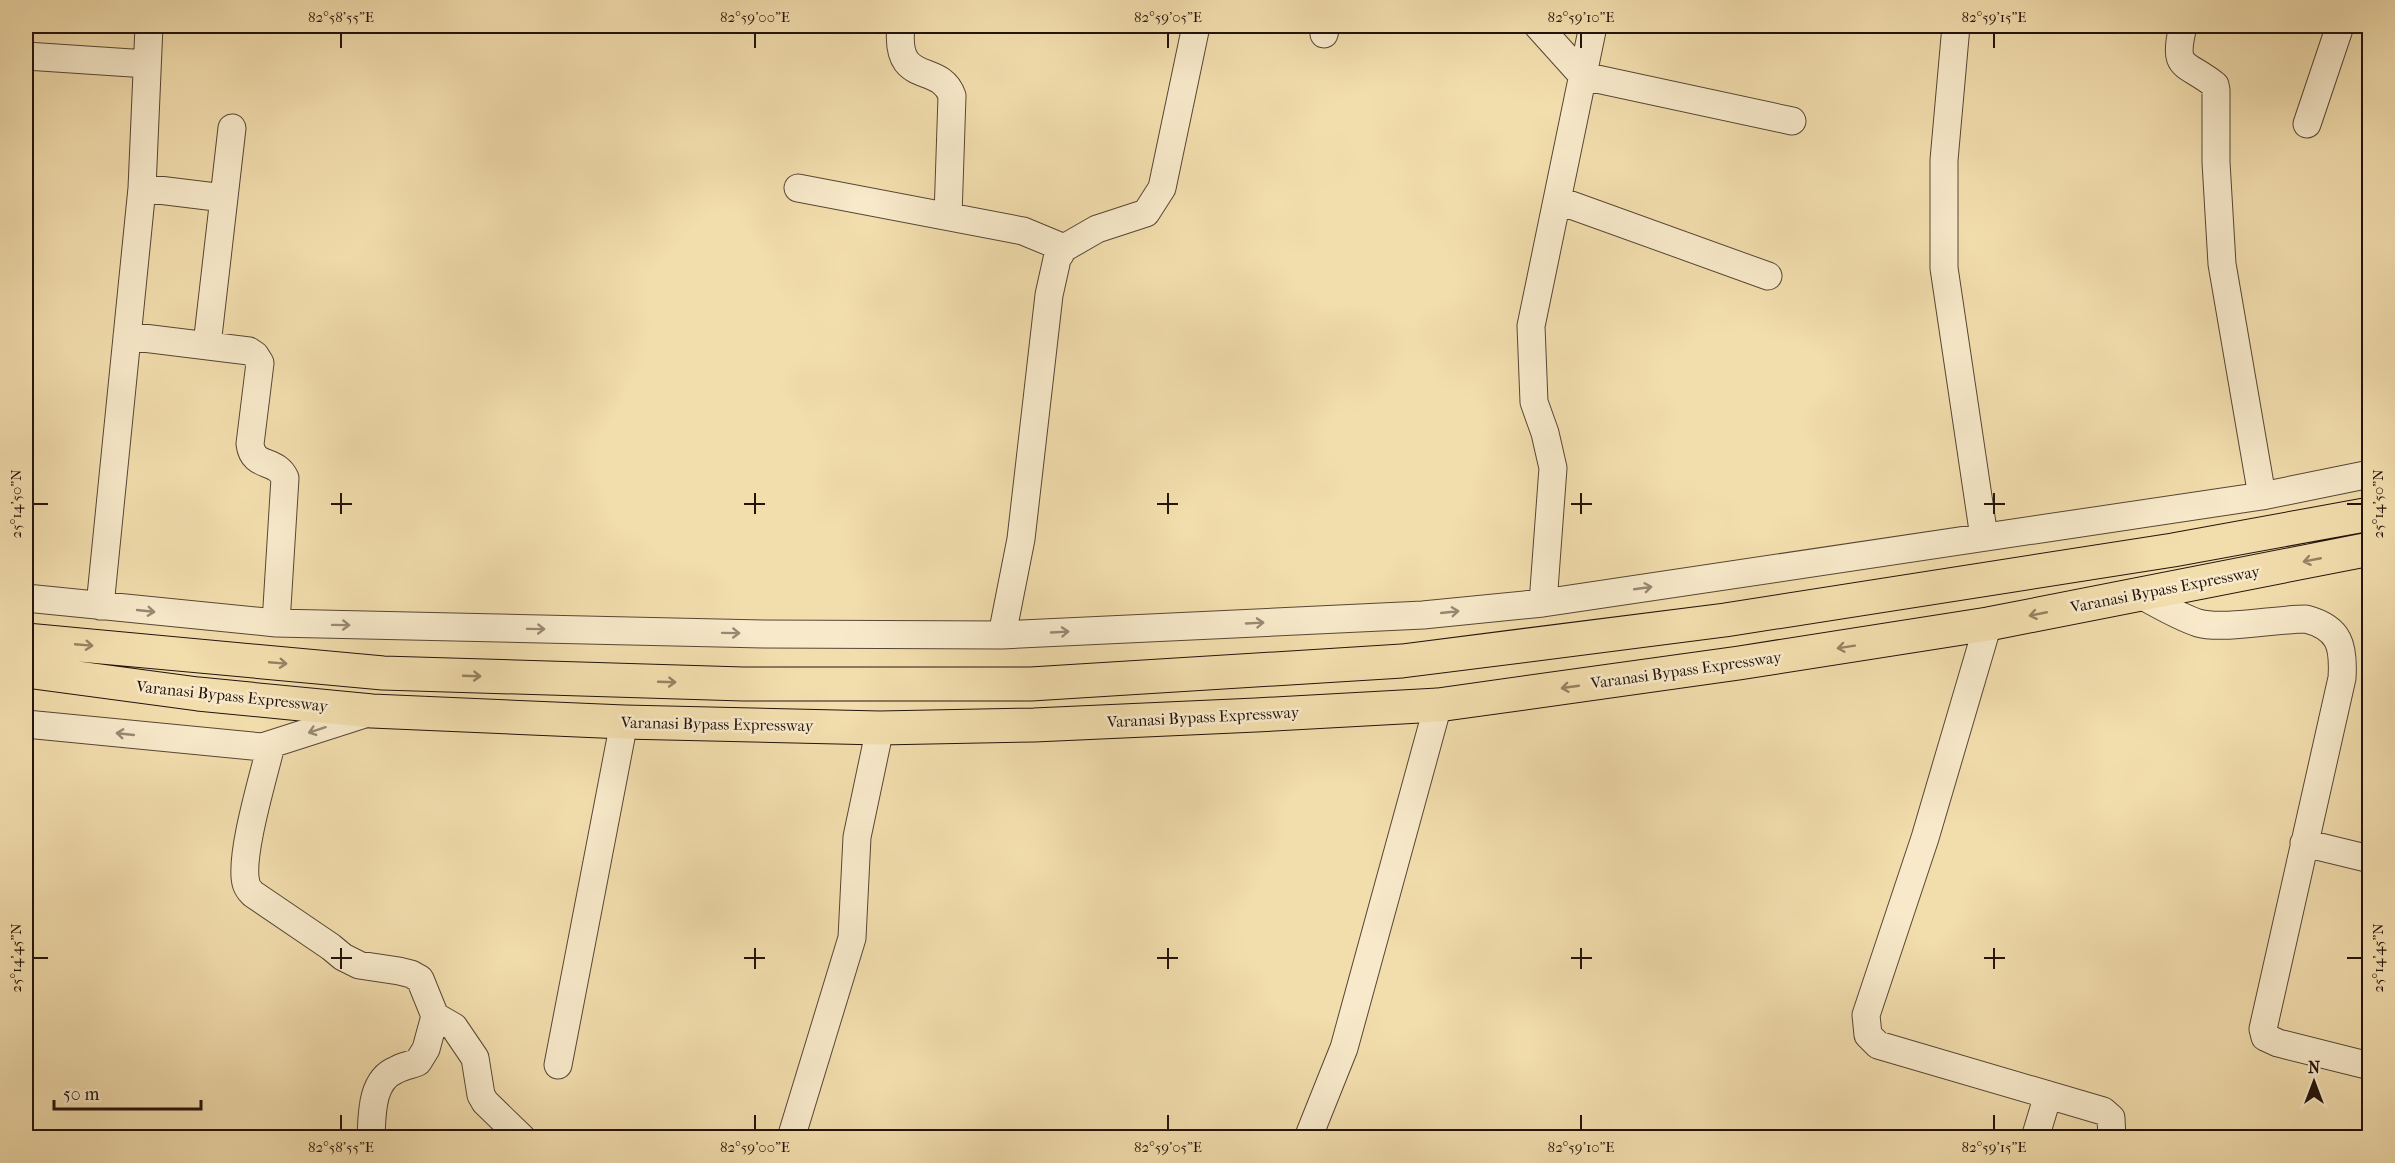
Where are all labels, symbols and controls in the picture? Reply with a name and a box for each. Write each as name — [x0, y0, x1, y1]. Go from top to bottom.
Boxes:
text: 82°58'55"E — [308, 8, 374, 26]
text: 82°59'00"E — [720, 8, 790, 26]
text: 82°59'05"E — [1134, 8, 1202, 26]
text: 82°59'10"E — [1548, 8, 1614, 26]
text: 82°59'15"E — [1961, 8, 2027, 26]
text: 25°14'50"N — [7, 469, 25, 539]
text: 25°14'50"N — [2369, 469, 2387, 539]
one-way arrow — [2303, 555, 2322, 566]
street label: Varanasi Bypass Expressway — [2068, 561, 2262, 617]
one-way arrow — [1633, 582, 1653, 593]
one-way arrow — [136, 606, 156, 617]
one-way arrow — [1439, 607, 1459, 618]
one-way arrow — [2029, 609, 2049, 620]
one-way arrow — [1245, 618, 1265, 629]
one-way arrow — [330, 619, 350, 630]
one-way arrow — [525, 623, 545, 635]
one-way arrow — [720, 627, 740, 639]
one-way arrow — [1050, 627, 1070, 638]
one-way arrow — [73, 640, 93, 651]
one-way arrow — [1837, 641, 1857, 652]
street label: Varanasi Bypass Expressway — [1588, 647, 1783, 693]
one-way arrow — [267, 658, 287, 669]
one-way arrow — [462, 670, 482, 681]
street label: Varanasi Bypass Expressway — [134, 676, 329, 716]
one-way arrow — [657, 676, 677, 688]
one-way arrow — [1561, 681, 1580, 692]
street label: Varanasi Bypass Expressway — [1105, 702, 1300, 732]
street label: Varanasi Bypass Expressway — [620, 713, 814, 735]
one-way arrow — [308, 725, 327, 736]
one-way arrow — [116, 728, 136, 739]
text: 25°14'45"N — [7, 923, 25, 993]
text: 25°14'45"N — [2369, 923, 2387, 993]
north arrow — [2284, 1052, 2344, 1112]
text: N — [2308, 1058, 2321, 1077]
scale bar — [54, 1073, 201, 1111]
text: 50 m — [63, 1084, 100, 1105]
text: 82°58'55"E — [308, 1138, 374, 1156]
text: 82°59'00"E — [720, 1138, 790, 1156]
text: 82°59'05"E — [1134, 1138, 1202, 1156]
text: 82°59'10"E — [1548, 1138, 1614, 1156]
text: 82°59'15"E — [1961, 1138, 2027, 1156]

